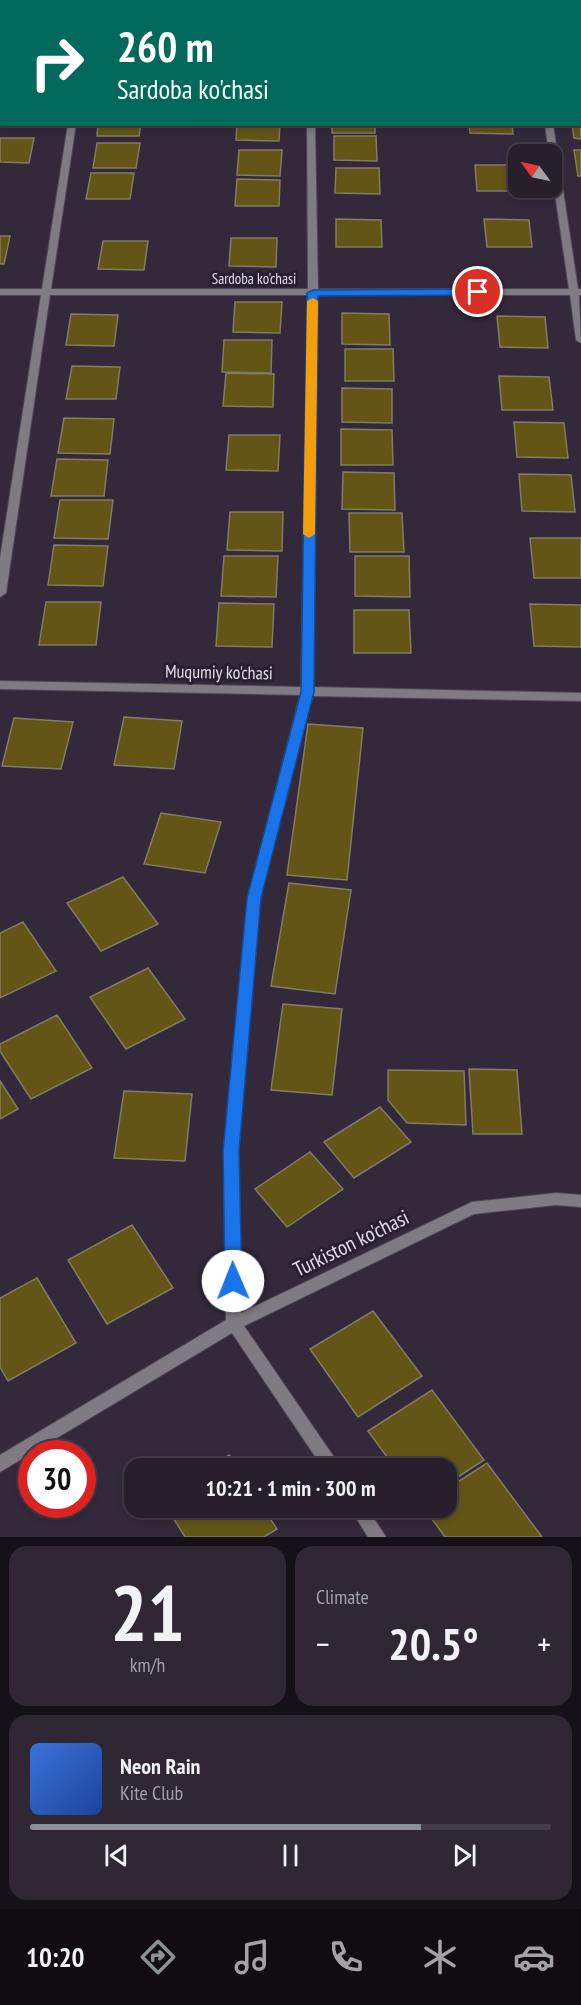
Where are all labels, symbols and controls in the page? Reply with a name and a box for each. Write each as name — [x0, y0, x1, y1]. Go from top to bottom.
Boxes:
text: 260 m — [117, 19, 214, 74]
icon: right — [18, 24, 96, 102]
text: Sardoba ko'chasi — [117, 72, 269, 106]
north arrow — [508, 144, 562, 198]
map controls — [508, 144, 562, 198]
pin — [452, 266, 503, 317]
street label: Sardoba ko'chasi — [212, 269, 296, 288]
icon: arrive — [461, 275, 494, 308]
street label: Muqumiy ko'chasi — [165, 660, 273, 684]
street label: Turkiston ko'chasi — [289, 1203, 413, 1283]
position arrow — [201, 1249, 265, 1313]
speed limit sign: 30 — [18, 1440, 96, 1518]
text: 10:21 · 1 min · 300 m — [205, 1474, 376, 1502]
text: 21 — [110, 1562, 185, 1663]
text: Climate — [316, 1584, 369, 1610]
text: 20.5° — [388, 1614, 479, 1672]
text: − — [316, 1622, 330, 1665]
text: + — [537, 1622, 551, 1665]
text: km/h — [130, 1652, 165, 1678]
text: Neon Rain — [120, 1752, 200, 1780]
text: Kite Club — [120, 1780, 183, 1806]
icon: previous — [100, 1839, 133, 1872]
icon: pause — [274, 1839, 307, 1872]
icon: next — [448, 1839, 481, 1872]
icon: directions — [137, 1936, 179, 1978]
icon: music — [231, 1936, 273, 1978]
icon: phone — [325, 1936, 367, 1978]
icon: climate — [419, 1936, 461, 1978]
icon: car — [513, 1936, 555, 1978]
text: 10:20 — [26, 1940, 84, 1974]

